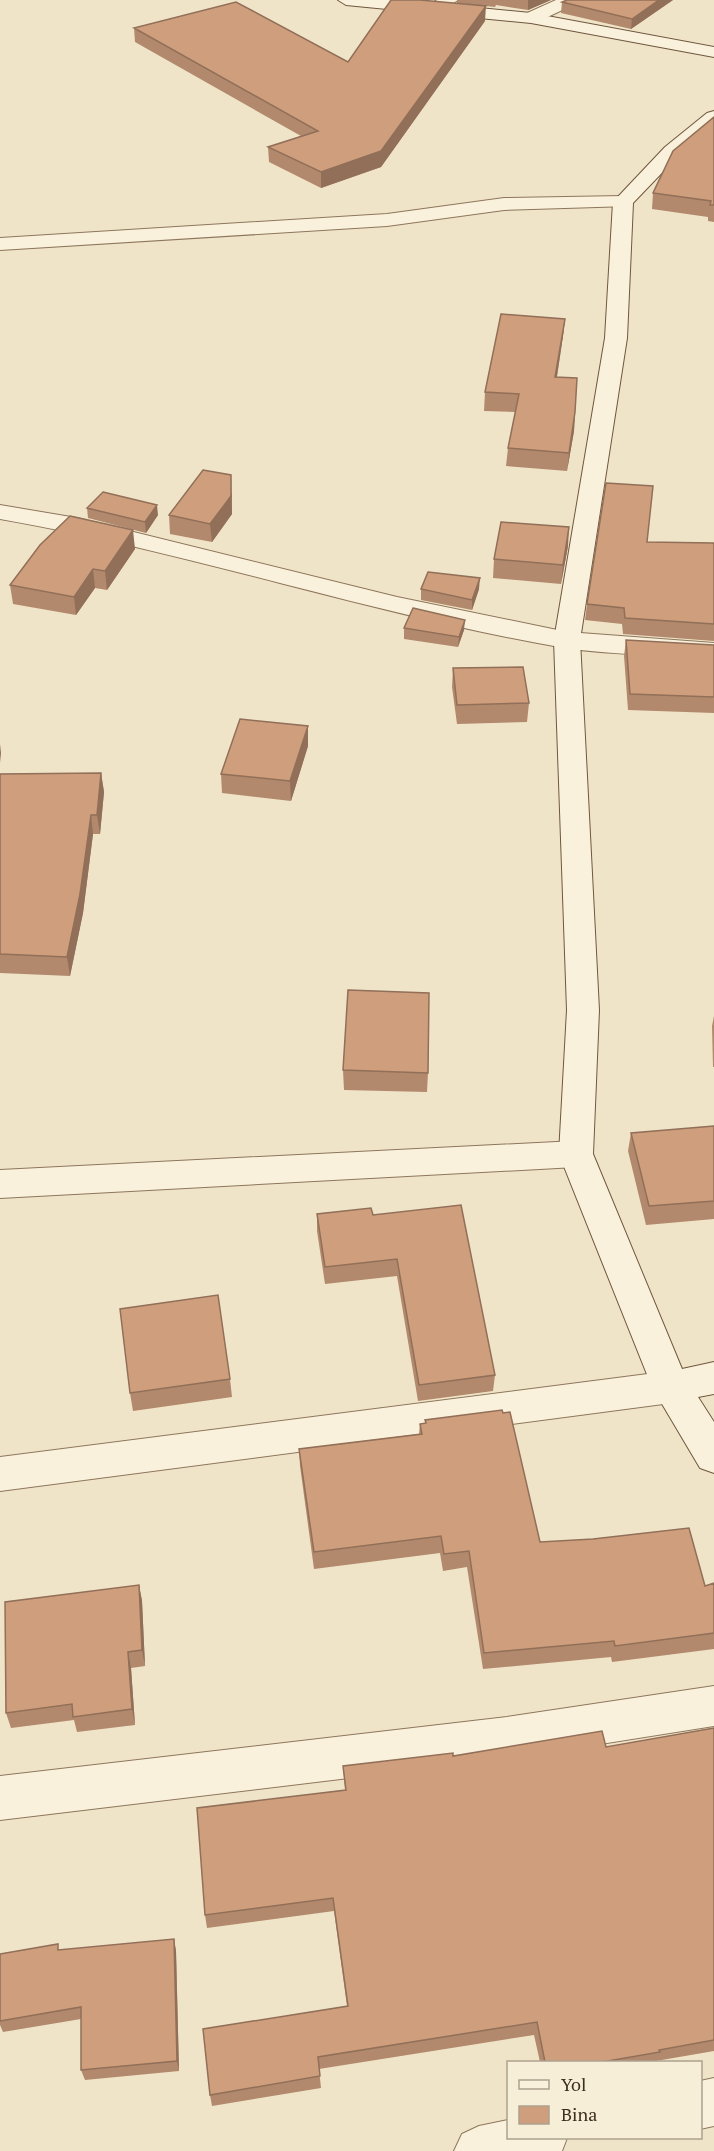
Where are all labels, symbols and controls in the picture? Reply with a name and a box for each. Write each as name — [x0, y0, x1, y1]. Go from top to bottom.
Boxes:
legend — [507, 2061, 702, 2139]
text: Yol — [561, 2072, 586, 2096]
text: Bina — [561, 2102, 597, 2126]

